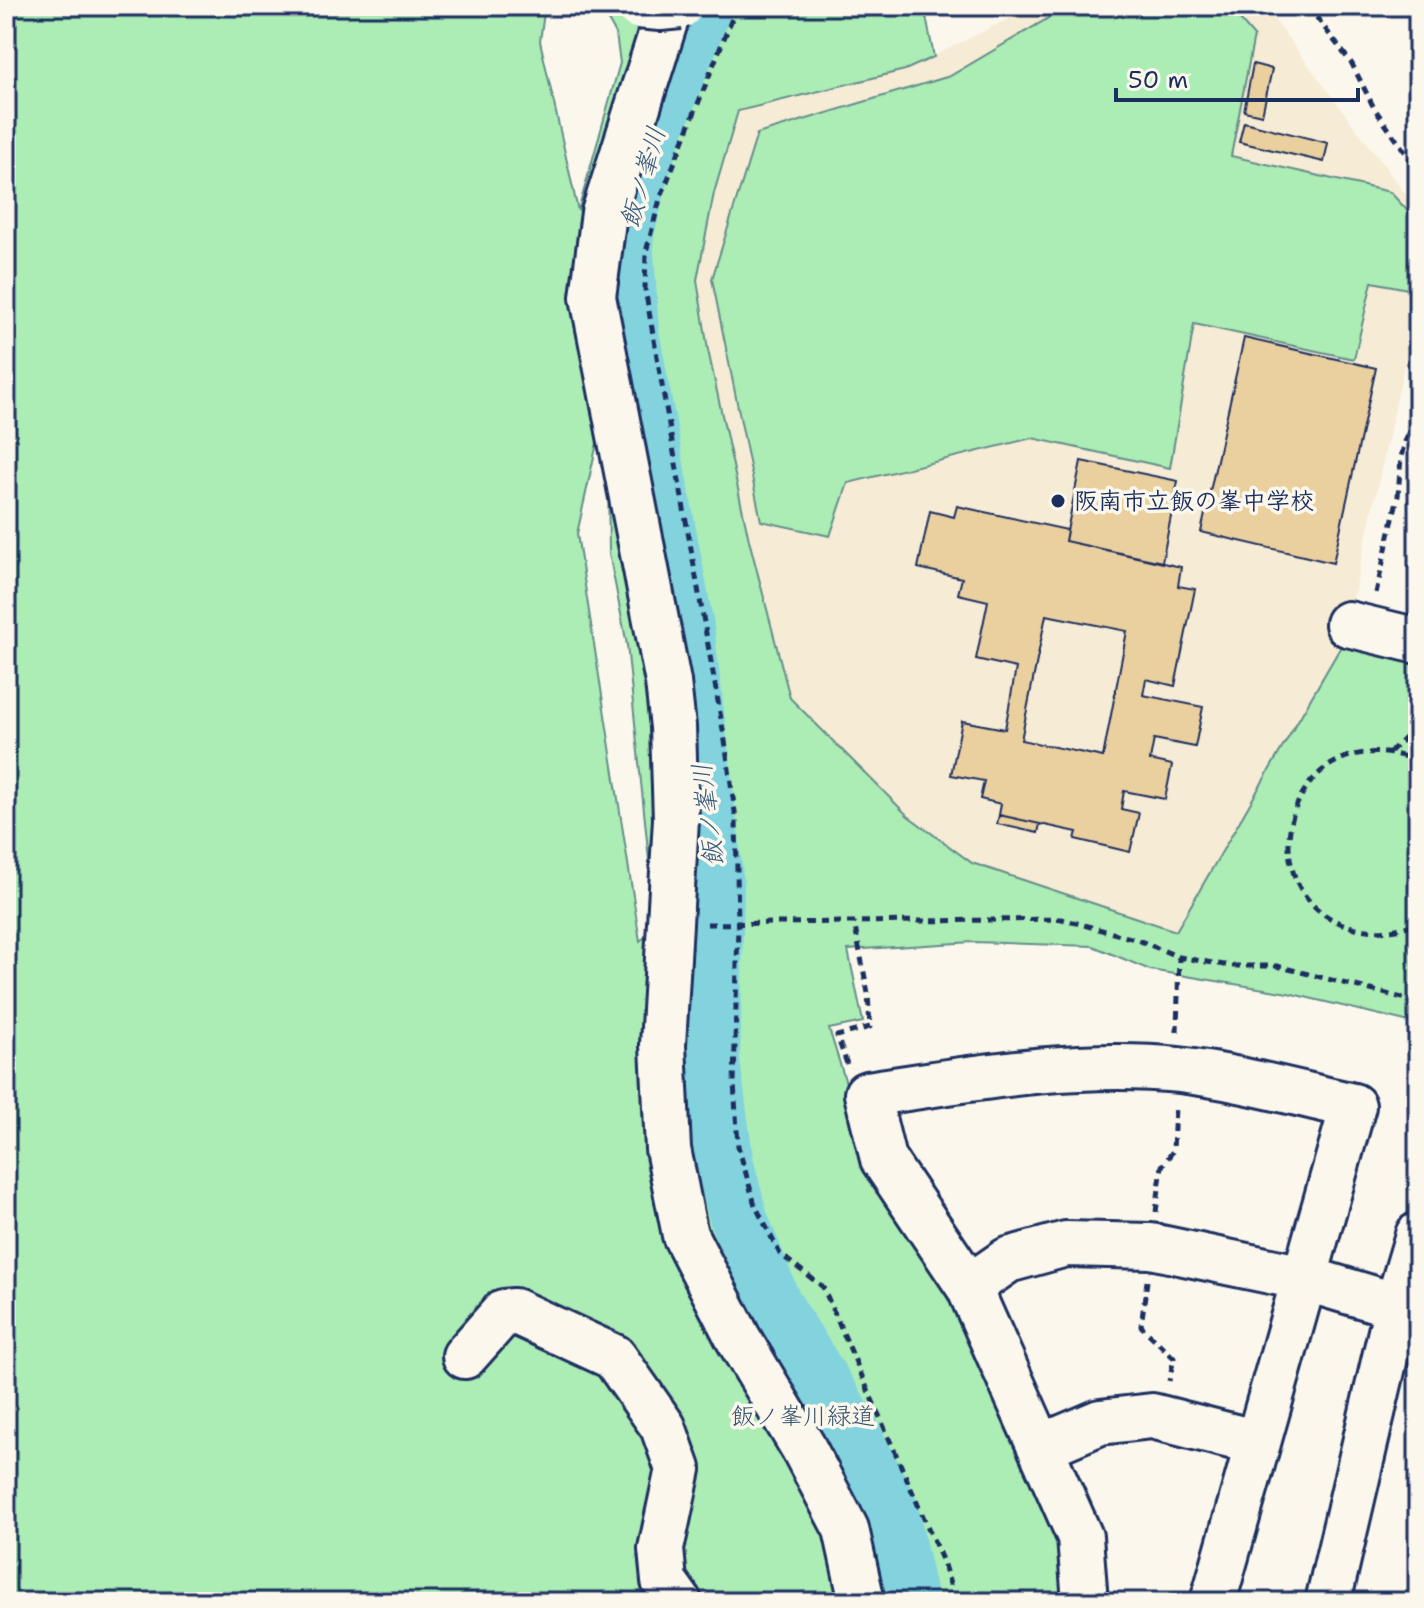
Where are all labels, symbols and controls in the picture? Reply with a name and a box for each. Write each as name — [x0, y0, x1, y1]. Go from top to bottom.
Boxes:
scale bar — [1116, 52, 1358, 102]
text: 50 m — [1128, 64, 1188, 96]
water label: 飯ノ峯川 — [611, 122, 673, 232]
place label: 阪南市立飯の峯中学校 — [1074, 485, 1314, 517]
marker: 阪南市立飯の峯中学校 — [1049, 492, 1067, 510]
water label: 飯ノ峯川 — [683, 761, 731, 869]
park label: 飯ノ峯川緑道 — [731, 1400, 875, 1432]

